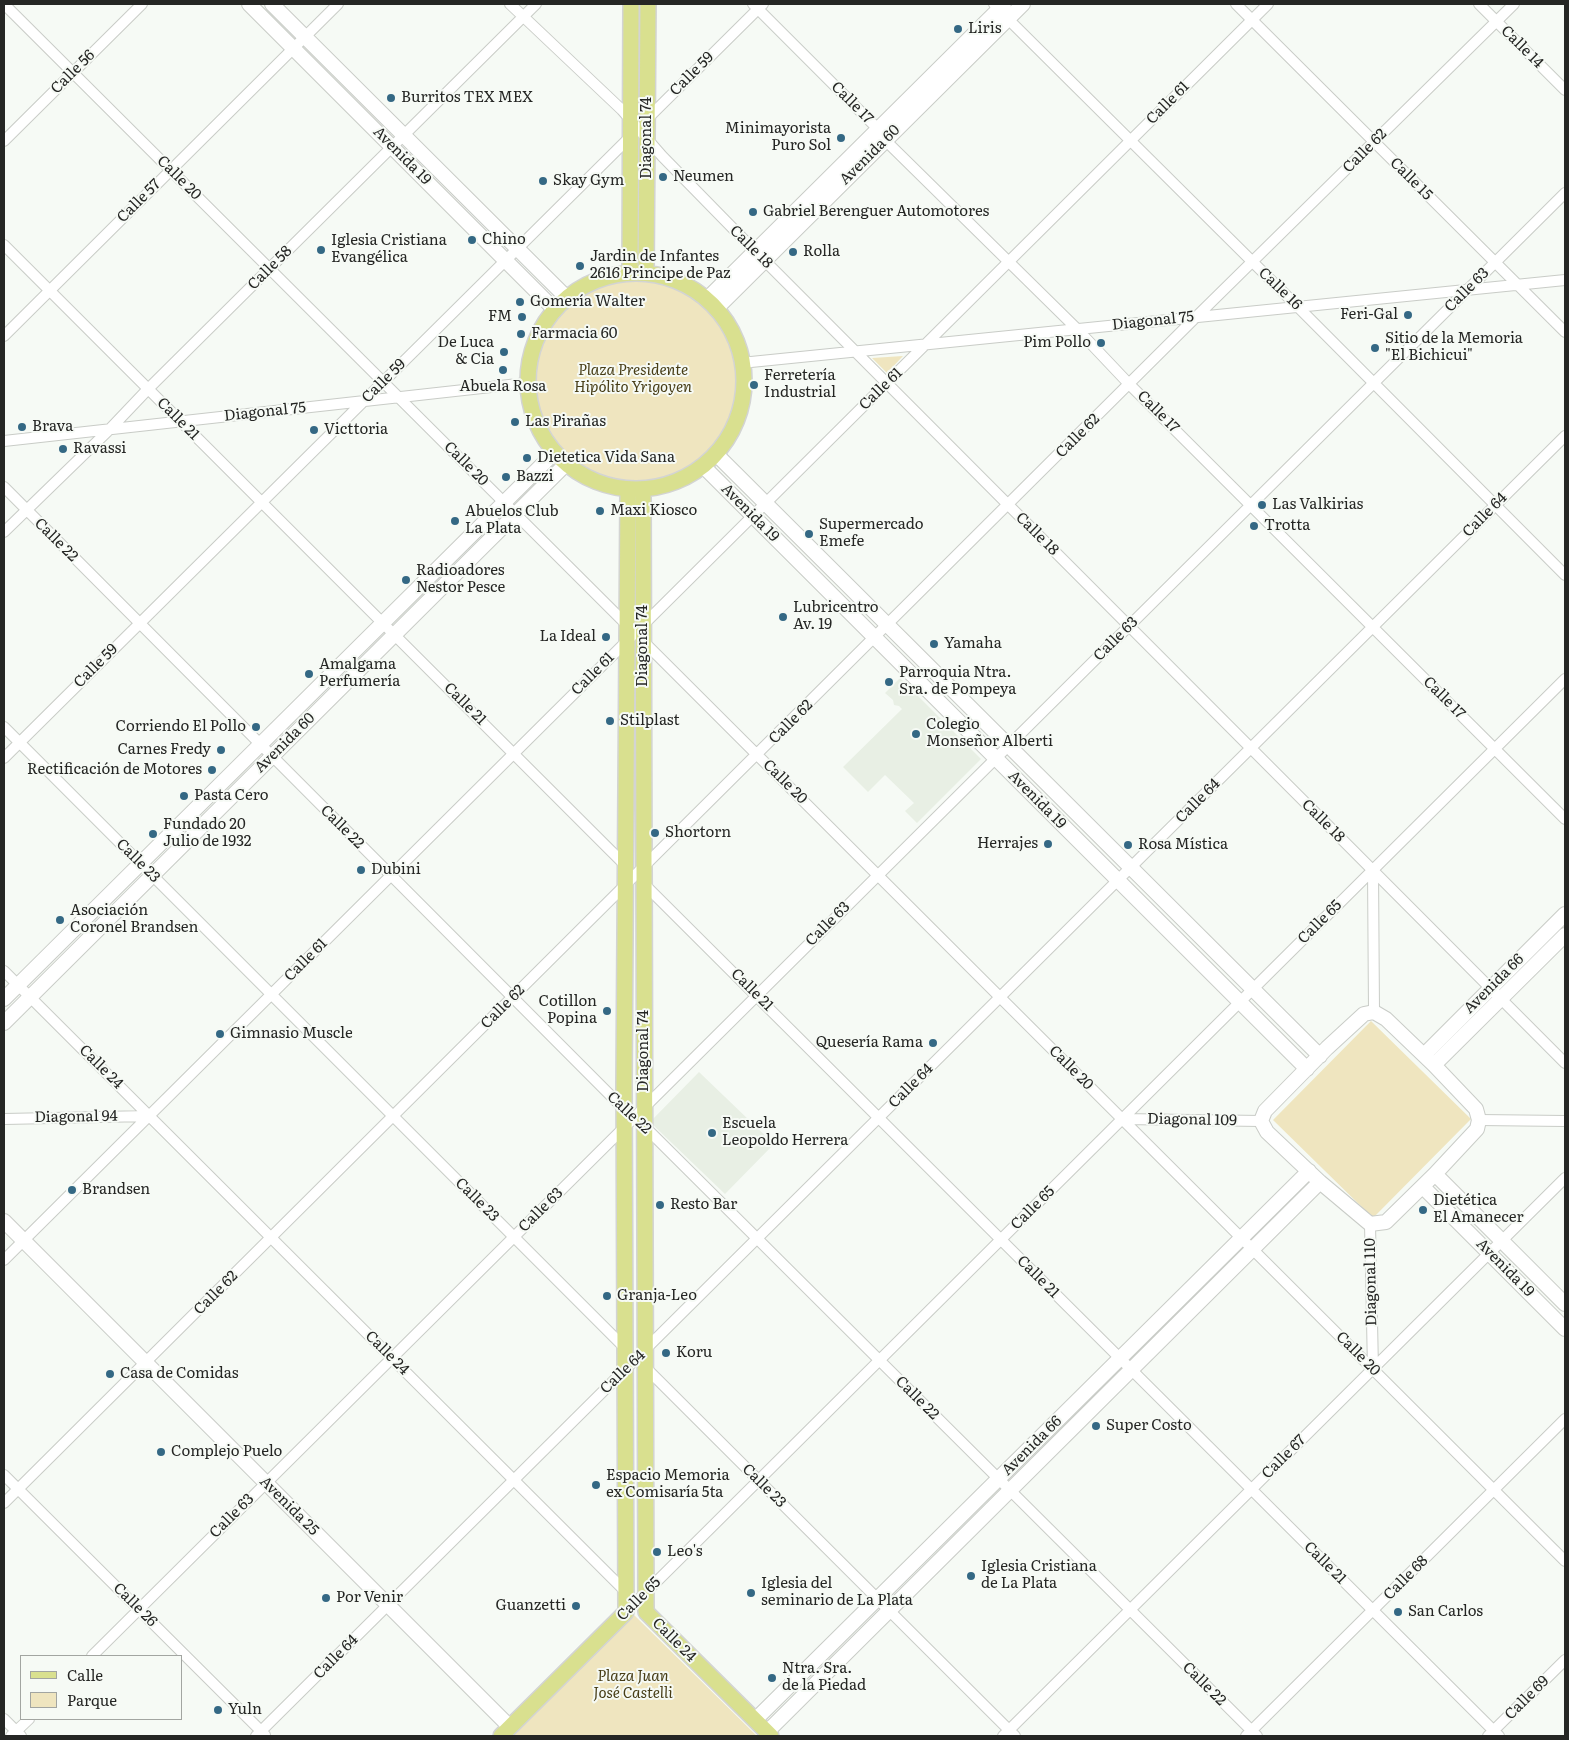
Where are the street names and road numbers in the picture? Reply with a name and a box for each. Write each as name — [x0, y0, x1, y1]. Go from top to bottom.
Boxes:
street label: Calle 14 — [1497, 22, 1547, 72]
street label: Calle 56 — [47, 46, 99, 98]
street label: Calle 59 — [666, 48, 718, 100]
street label: Calle 17 — [827, 78, 877, 128]
street label: Calle 61 — [1143, 78, 1193, 128]
street label: Diagonal 74 — [638, 97, 656, 179]
street label: Avenida 60 — [836, 121, 904, 189]
street label: Avenida 19 — [369, 123, 435, 189]
street label: Calle 62 — [1339, 125, 1391, 177]
street label: Calle 20 — [153, 152, 205, 204]
street label: Calle 15 — [1386, 154, 1436, 204]
street label: Calle 57 — [113, 175, 165, 227]
street label: Calle 18 — [726, 222, 776, 272]
street label: Calle 58 — [244, 242, 296, 294]
street label: Calle 16 — [1255, 264, 1305, 314]
street label: Calle 63 — [1441, 264, 1493, 316]
street label: Diagonal 75 — [1111, 308, 1195, 334]
street label: Calle 59 — [358, 355, 410, 407]
street label: Calle 61 — [856, 364, 906, 414]
street label: Calle 17 — [1133, 387, 1183, 437]
street label: Calle 21 — [153, 394, 203, 444]
street label: Diagonal 75 — [223, 399, 307, 425]
street label: Calle 62 — [1052, 410, 1104, 462]
street label: Calle 20 — [440, 438, 492, 490]
street label: Avenida 19 — [717, 480, 783, 546]
street label: Calle 64 — [1459, 489, 1511, 541]
street label: Calle 18 — [1012, 509, 1062, 559]
street label: Calle 22 — [30, 514, 82, 566]
street label: Diagonal 74 — [634, 605, 652, 687]
street label: Calle 63 — [1090, 613, 1142, 665]
street label: Calle 59 — [70, 640, 122, 692]
street label: Calle 61 — [568, 649, 618, 699]
street label: Calle 17 — [1419, 673, 1469, 723]
street label: Calle 21 — [440, 679, 490, 729]
street label: Calle 62 — [765, 696, 817, 748]
street label: Avenida 60 — [251, 709, 319, 777]
street label: Calle 20 — [759, 756, 811, 808]
street label: Avenida 19 — [1004, 767, 1070, 833]
street label: Calle 64 — [1172, 775, 1224, 827]
street label: Calle 18 — [1298, 796, 1348, 846]
street label: Calle 22 — [316, 801, 368, 853]
street label: Calle 23 — [112, 835, 164, 887]
street label: Calle 65 — [1294, 896, 1346, 948]
street label: Calle 63 — [802, 898, 854, 950]
street label: Calle 61 — [281, 935, 331, 985]
street label: Avenida 66 — [1460, 950, 1528, 1018]
street label: Calle 21 — [727, 965, 777, 1015]
street label: Calle 62 — [477, 981, 529, 1033]
street label: Diagonal 74 — [635, 1010, 653, 1092]
street label: Calle 24 — [75, 1041, 127, 1093]
street label: Calle 20 — [1045, 1042, 1097, 1094]
street label: Calle 64 — [885, 1060, 937, 1112]
street label: Calle 22 — [603, 1088, 655, 1138]
street label: Diagonal 94 — [34, 1107, 118, 1127]
street label: Diagonal 109 — [1147, 1110, 1237, 1130]
street label: Calle 23 — [451, 1174, 503, 1226]
street label: Calle 65 — [1007, 1182, 1059, 1234]
street label: Calle 63 — [515, 1184, 567, 1236]
street label: Avenida 19 — [1472, 1235, 1538, 1301]
street label: Diagonal 110 — [1361, 1238, 1381, 1326]
street label: Calle 21 — [1013, 1252, 1063, 1302]
street label: Calle 62 — [190, 1267, 242, 1319]
street label: Calle 24 — [361, 1327, 413, 1379]
street label: Calle 20 — [1332, 1328, 1384, 1380]
street label: Calle 64 — [597, 1346, 649, 1398]
street label: Calle 22 — [891, 1372, 943, 1424]
street label: Avenida 66 — [998, 1412, 1066, 1480]
street label: Calle 67 — [1258, 1431, 1310, 1483]
street label: Calle 23 — [738, 1460, 790, 1512]
street label: Avenida 25 — [256, 1473, 322, 1539]
street label: Calle 63 — [206, 1490, 258, 1542]
street label: Calle 21 — [1300, 1538, 1350, 1588]
street label: Calle 68 — [1380, 1552, 1432, 1604]
street label: Calle 65 — [613, 1573, 665, 1625]
street label: Calle 26 — [109, 1579, 161, 1631]
street label: Calle 24 — [648, 1614, 700, 1666]
street label: Calle 64 — [310, 1631, 362, 1683]
street label: Calle 22 — [1178, 1658, 1230, 1710]
street label: Calle 69 — [1501, 1672, 1553, 1724]

